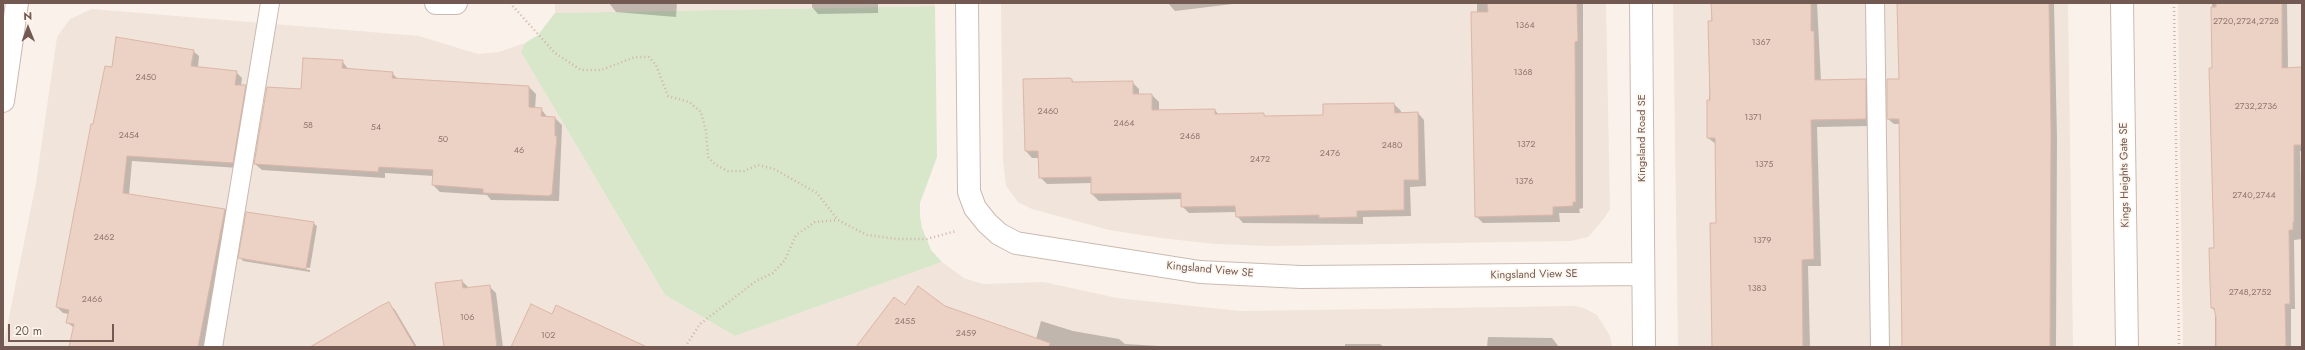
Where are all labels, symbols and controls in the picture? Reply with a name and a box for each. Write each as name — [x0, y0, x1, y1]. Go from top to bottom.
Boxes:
north arrow — [8, 8, 48, 48]
text: N — [23, 8, 32, 24]
house number: 2720,2724,2728 — [2213, 17, 2279, 27]
house number: 1364 — [1515, 21, 1535, 31]
house number: 1367 — [1752, 38, 1770, 48]
house number: 1368 — [1513, 68, 1533, 78]
house number: 2450 — [136, 73, 156, 83]
street label: Kingsland Road SE — [1635, 94, 1649, 182]
house number: 2732,2736 — [2235, 102, 2277, 112]
house number: 2460 — [1038, 107, 1058, 117]
house number: 1371 — [1744, 113, 1762, 123]
house number: 2464 — [1114, 119, 1134, 129]
house number: 58 — [303, 121, 313, 131]
street label: Kings Heights Gate SE — [2117, 122, 2133, 228]
house number: 54 — [371, 123, 381, 133]
house number: 2454 — [119, 131, 139, 141]
house number: 2468 — [1180, 132, 1200, 142]
house number: 50 — [438, 135, 448, 145]
house number: 1372 — [1517, 140, 1535, 150]
house number: 2480 — [1382, 141, 1402, 151]
house number: 46 — [514, 146, 524, 156]
house number: 2476 — [1320, 149, 1340, 159]
house number: 2472 — [1250, 155, 1270, 165]
house number: 1375 — [1755, 160, 1773, 170]
house number: 1376 — [1515, 177, 1533, 187]
house number: 2740,2744 — [2232, 191, 2276, 201]
house number: 2462 — [94, 233, 114, 243]
house number: 1379 — [1753, 236, 1771, 246]
street label: Kingsland View SE — [1166, 260, 1254, 280]
street label: Kingsland View SE — [1490, 268, 1578, 282]
house number: 1383 — [1748, 284, 1766, 294]
house number: 2748,2752 — [2229, 288, 2271, 298]
house number: 2466 — [82, 295, 102, 305]
house number: 106 — [460, 313, 474, 323]
scale bar — [10, 316, 116, 342]
house number: 2455 — [895, 317, 915, 327]
text: 20 m — [15, 322, 42, 340]
house number: 2459 — [956, 329, 976, 339]
house number: 102 — [541, 331, 555, 341]

